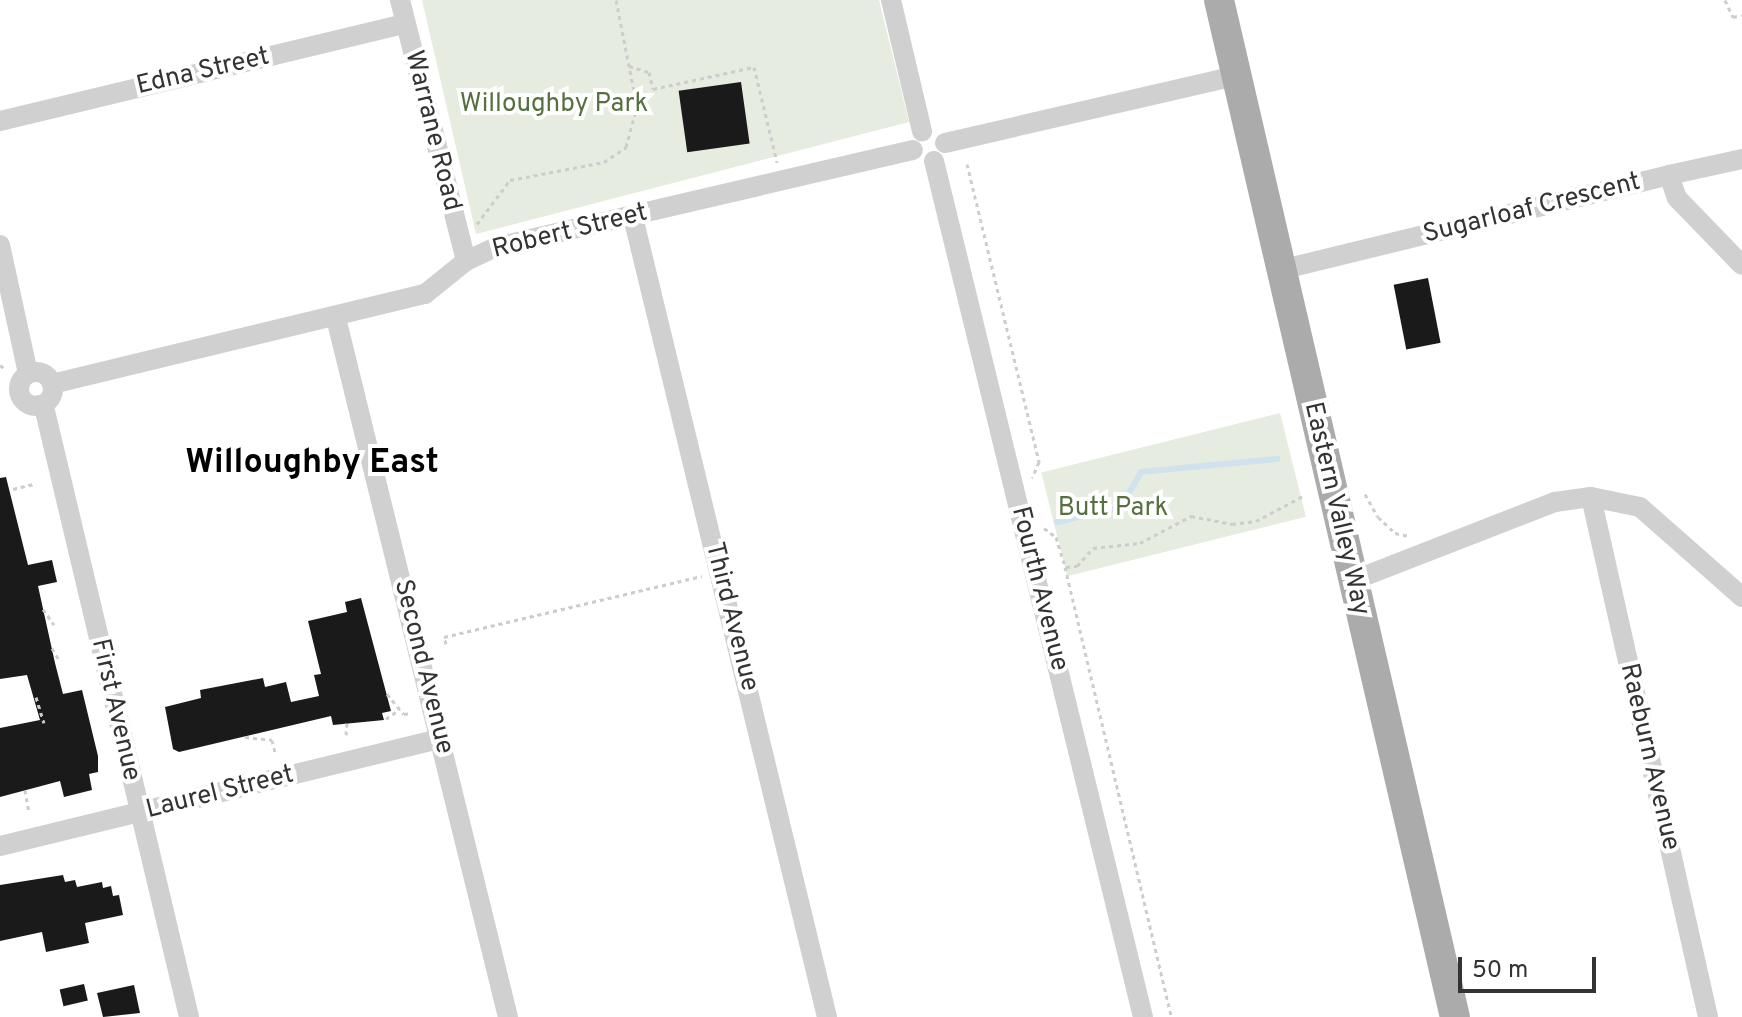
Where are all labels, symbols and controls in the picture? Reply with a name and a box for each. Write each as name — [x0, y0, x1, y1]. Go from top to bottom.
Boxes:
street label: Edna Street — [134, 42, 272, 102]
street label: Warrane Road — [397, 48, 467, 214]
park label: Willoughby Park — [460, 89, 648, 121]
street label: Sugarloaf Crescent — [1420, 167, 1644, 251]
street label: Robert Street — [489, 198, 651, 266]
street label: Eastern Valley Way — [1296, 398, 1376, 620]
district label: Willoughby East — [185, 444, 439, 484]
park label: Butt Park — [1058, 493, 1168, 525]
street label: Fourth Avenue — [1003, 503, 1075, 675]
street label: Third Avenue — [697, 539, 765, 695]
street label: Second Avenue — [386, 576, 460, 758]
street label: First Avenue — [83, 635, 147, 785]
street label: Raeburn Avenue — [1612, 660, 1686, 854]
street label: Laurel Street — [143, 760, 297, 826]
scale bar — [1462, 941, 1600, 991]
text: 50 m — [1472, 956, 1528, 986]

